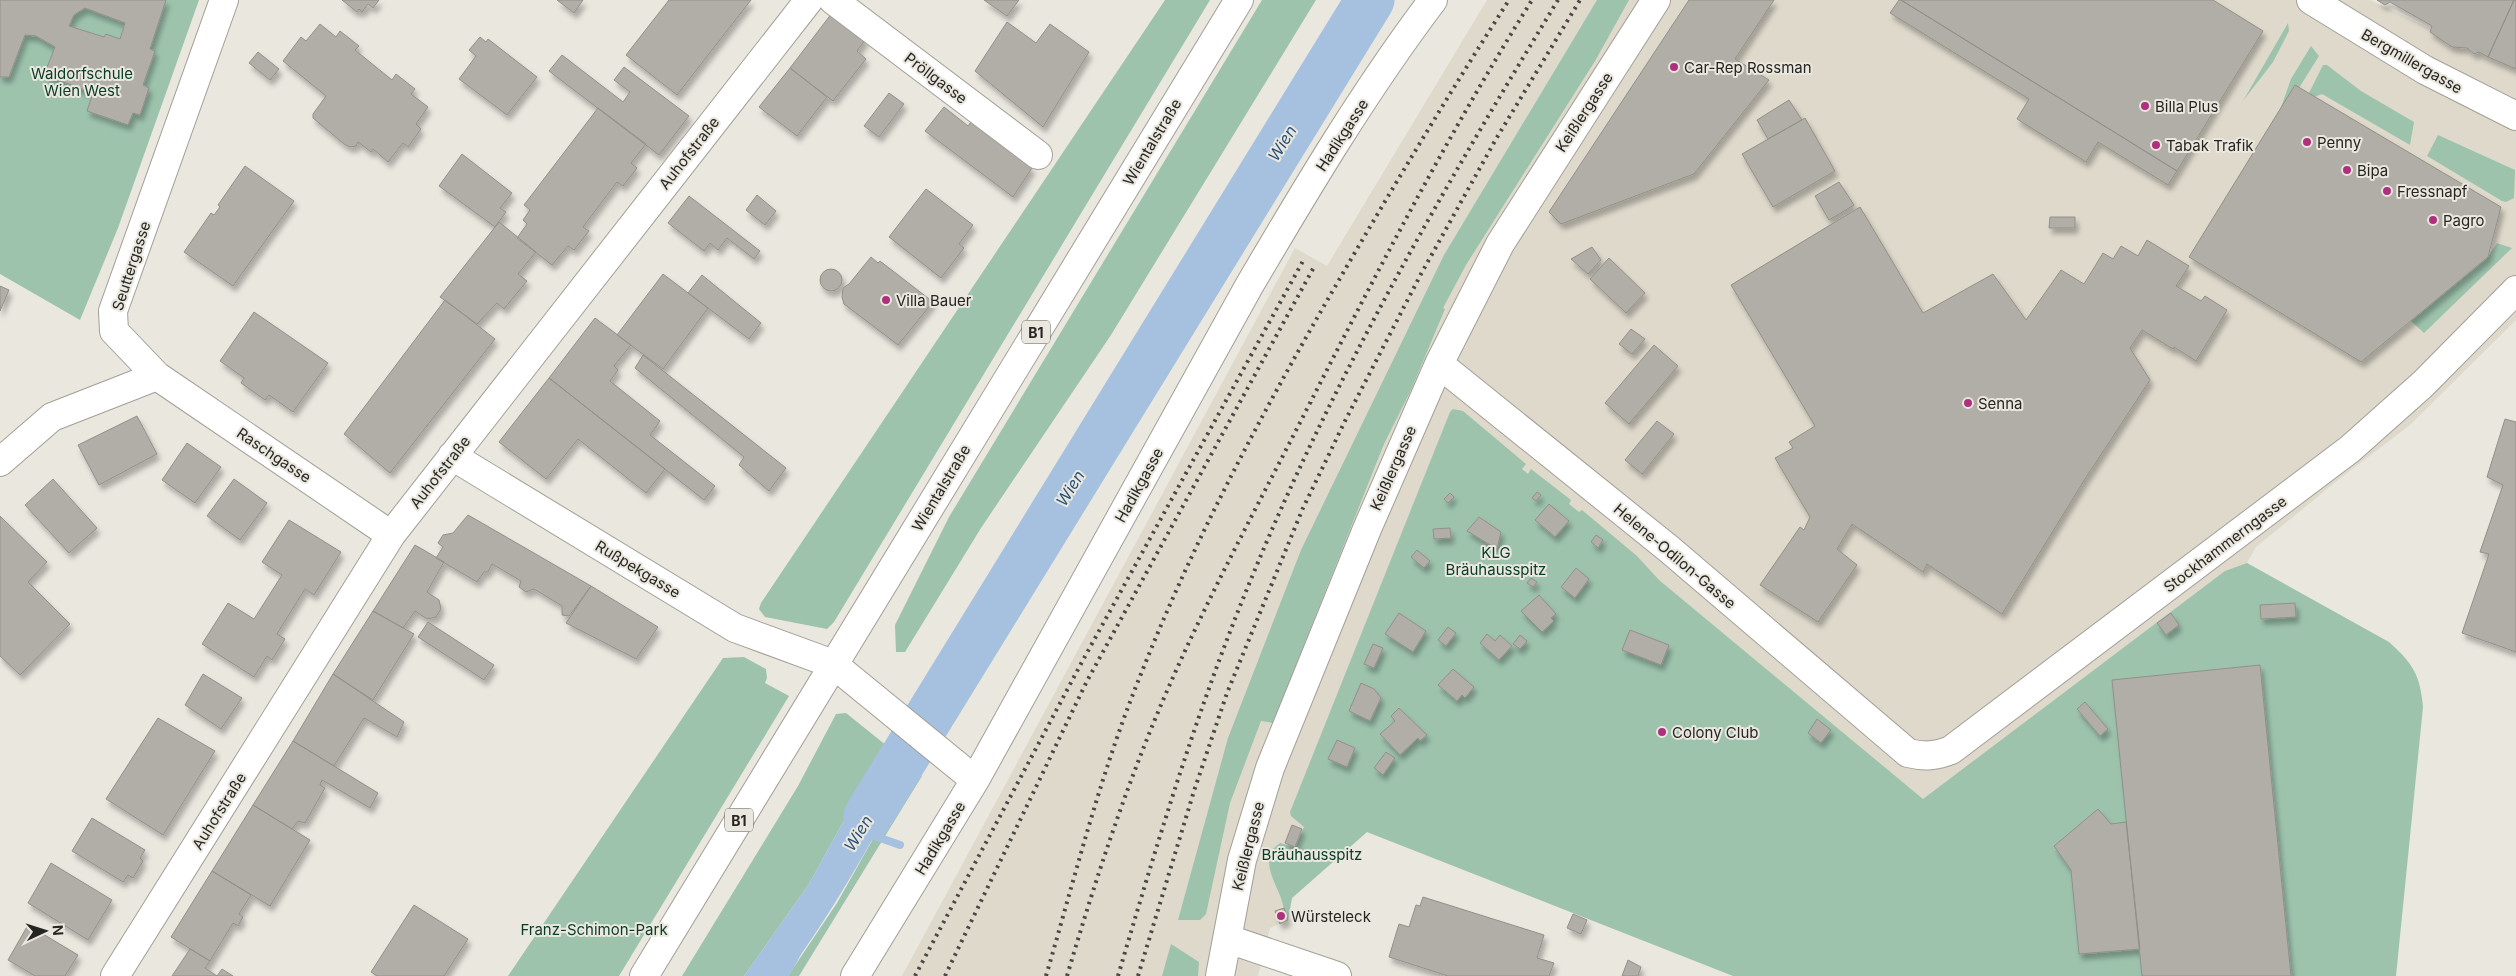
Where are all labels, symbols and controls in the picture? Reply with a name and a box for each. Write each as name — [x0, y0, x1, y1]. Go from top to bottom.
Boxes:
street label: Bergmillergasse — [2358, 24, 2466, 98]
street label: Pröllgasse — [901, 48, 971, 108]
place label: Car-Rep Rossman — [1684, 58, 1812, 77]
marker: Car-Rep Rossman — [1668, 61, 1680, 73]
park label: Waldorfschule Wien West — [31, 64, 133, 100]
street label: Keißlergasse — [1551, 69, 1617, 155]
street label: Wientalstraße — [1119, 95, 1185, 189]
street label: Hadikgasse — [1312, 95, 1372, 175]
place label: Billa Plus — [2155, 97, 2218, 116]
marker: Billa Plus — [2139, 100, 2151, 112]
street label: Auhofstraße — [655, 113, 723, 193]
water label: Wien — [1263, 121, 1301, 165]
place label: Penny — [2317, 133, 2362, 152]
place label: Tabak Trafik — [2166, 136, 2254, 155]
marker: Penny — [2301, 136, 2313, 148]
marker: Tabak Trafik — [2150, 139, 2162, 151]
place label: Bipa — [2357, 161, 2388, 180]
marker: Bipa — [2341, 164, 2353, 176]
place label: Fressnapf — [2397, 182, 2468, 201]
marker: Fressnapf — [2381, 185, 2393, 197]
place label: Pagro — [2443, 211, 2485, 230]
marker: Pagro — [2427, 214, 2439, 226]
street label: Seuttergasse — [108, 219, 154, 313]
place label: Villa Bauer — [896, 291, 972, 310]
marker: Villa Bauer — [880, 294, 892, 306]
road number: B1 — [1022, 321, 1050, 344]
place label: Senna — [1978, 394, 2023, 413]
marker: Senna — [1962, 397, 1974, 409]
street label: Raschgasse — [233, 423, 315, 487]
street label: Keißlergasse — [1366, 423, 1420, 513]
street label: Auhofstraße — [406, 432, 474, 512]
street label: Wientalstraße — [908, 441, 974, 535]
street label: Hadikgasse — [1111, 444, 1167, 526]
water label: Wien — [1051, 466, 1089, 510]
street label: Stockhammerngasse — [2160, 491, 2290, 597]
street label: Helene-Odilon-Gasse — [1610, 499, 1740, 613]
street label: Rußpekgasse — [592, 536, 684, 602]
park label: KLG Bräuhausspitz — [1446, 543, 1546, 579]
place label: Colony Club — [1672, 723, 1759, 742]
marker: Colony Club — [1656, 726, 1668, 738]
street label: Auhofstraße — [188, 769, 250, 853]
street label: Hadikgasse — [911, 798, 969, 878]
street label: Keißlergasse — [1228, 800, 1268, 892]
road number: B1 — [725, 808, 753, 832]
water label: Wien — [839, 811, 877, 855]
park label: Bräuhausspitz — [1262, 845, 1362, 864]
north arrow — [20, 906, 70, 956]
place label: Würsteleck — [1291, 907, 1372, 926]
marker: Würsteleck — [1275, 910, 1287, 922]
park label: Franz-Schimon-Park — [520, 920, 668, 939]
text: N — [50, 924, 67, 936]

